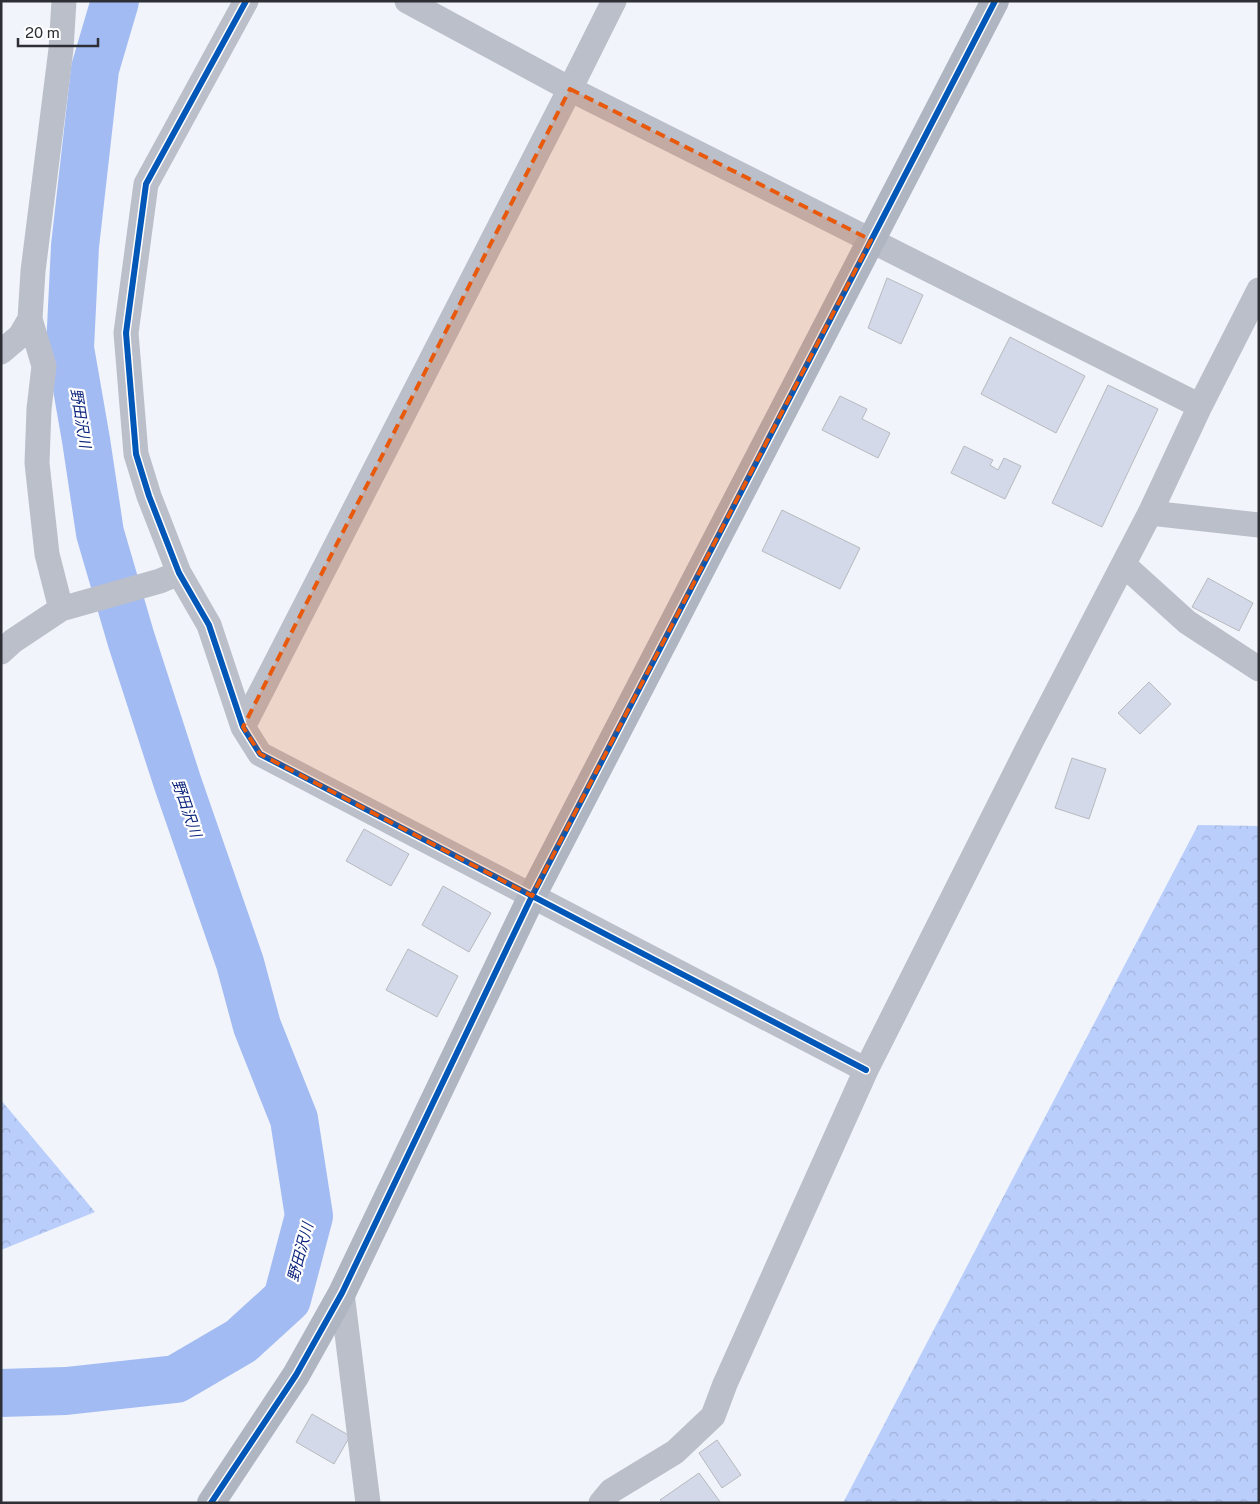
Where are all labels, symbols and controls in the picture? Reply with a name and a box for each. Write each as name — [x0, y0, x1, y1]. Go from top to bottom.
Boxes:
scale bar — [18, 15, 98, 47]
text: 20 m — [25, 24, 60, 41]
water label: 野田沢川 — [68, 387, 94, 451]
water label: 野田沢川 — [169, 777, 205, 841]
water label: 野田沢川 — [284, 1219, 316, 1283]

